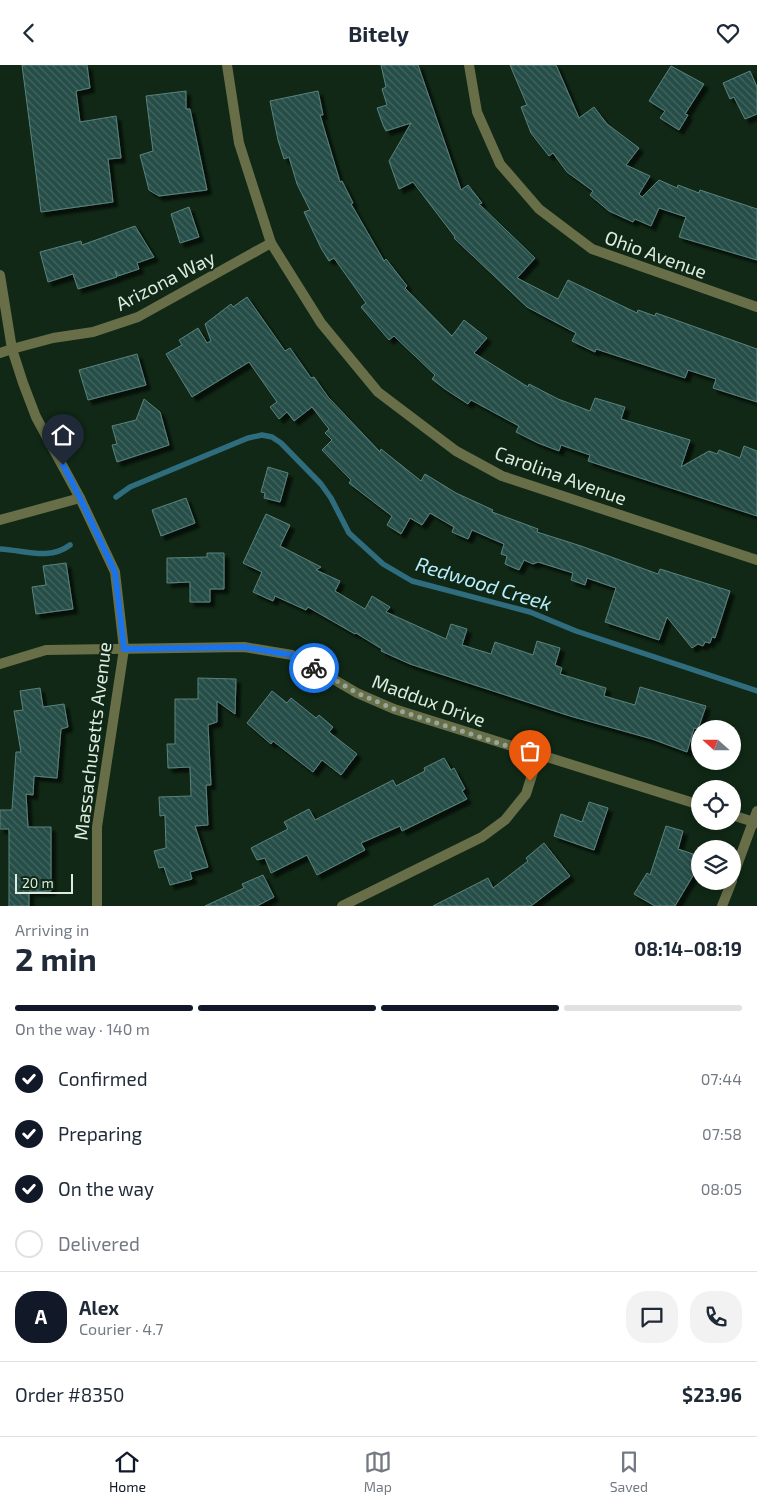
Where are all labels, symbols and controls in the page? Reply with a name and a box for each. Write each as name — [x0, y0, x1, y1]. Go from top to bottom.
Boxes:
icon: back — [15, 19, 43, 47]
icon: heart — [714, 19, 742, 47]
text: Bitely — [348, 20, 409, 46]
street label: Ohio Avenue — [602, 225, 710, 283]
street label: Arizona Way — [112, 245, 218, 315]
pin — [42, 414, 84, 465]
icon: home — [49, 421, 77, 449]
street label: Carolina Avenue — [492, 440, 630, 510]
water label: Redwood Creek — [413, 551, 555, 615]
street label: Massachusetts Avenue — [68, 641, 116, 841]
courier — [289, 643, 339, 693]
icon: bike — [300, 654, 328, 682]
street label: Maddux Drive — [369, 669, 489, 731]
north arrow — [691, 720, 741, 770]
map controls — [691, 720, 741, 890]
pin — [509, 730, 551, 781]
icon: bag — [516, 737, 544, 765]
button: locate — [691, 780, 741, 830]
button: layers — [691, 840, 741, 890]
scale bar — [15, 871, 72, 894]
text: 20 m — [22, 874, 54, 891]
text: Arriving in — [15, 920, 89, 939]
text: 08:14–08:19 — [634, 937, 742, 960]
text: 2 min — [15, 939, 97, 977]
text: On the way · 140 m — [15, 1019, 150, 1038]
icon: check — [15, 1065, 43, 1093]
text: Confirmed — [58, 1067, 148, 1090]
text: 07:44 — [701, 1069, 742, 1088]
icon: check — [15, 1120, 43, 1148]
text: Preparing — [58, 1122, 142, 1145]
text: 07:58 — [702, 1124, 742, 1143]
icon: check — [15, 1175, 43, 1203]
text: On the way — [58, 1177, 154, 1200]
text: 08:05 — [701, 1179, 742, 1198]
text: Delivered — [58, 1232, 140, 1255]
button: chat — [626, 1291, 678, 1343]
button: phone — [690, 1291, 742, 1343]
text: Alex — [79, 1296, 119, 1319]
text: A — [35, 1305, 47, 1328]
text: Courier · 4.7 — [79, 1319, 163, 1338]
text: Order #8350 — [15, 1383, 124, 1406]
text: $23.96 — [682, 1383, 742, 1406]
tab: Home — [109, 1448, 146, 1495]
tab: Map — [364, 1448, 392, 1495]
tab: Saved — [610, 1448, 648, 1495]

